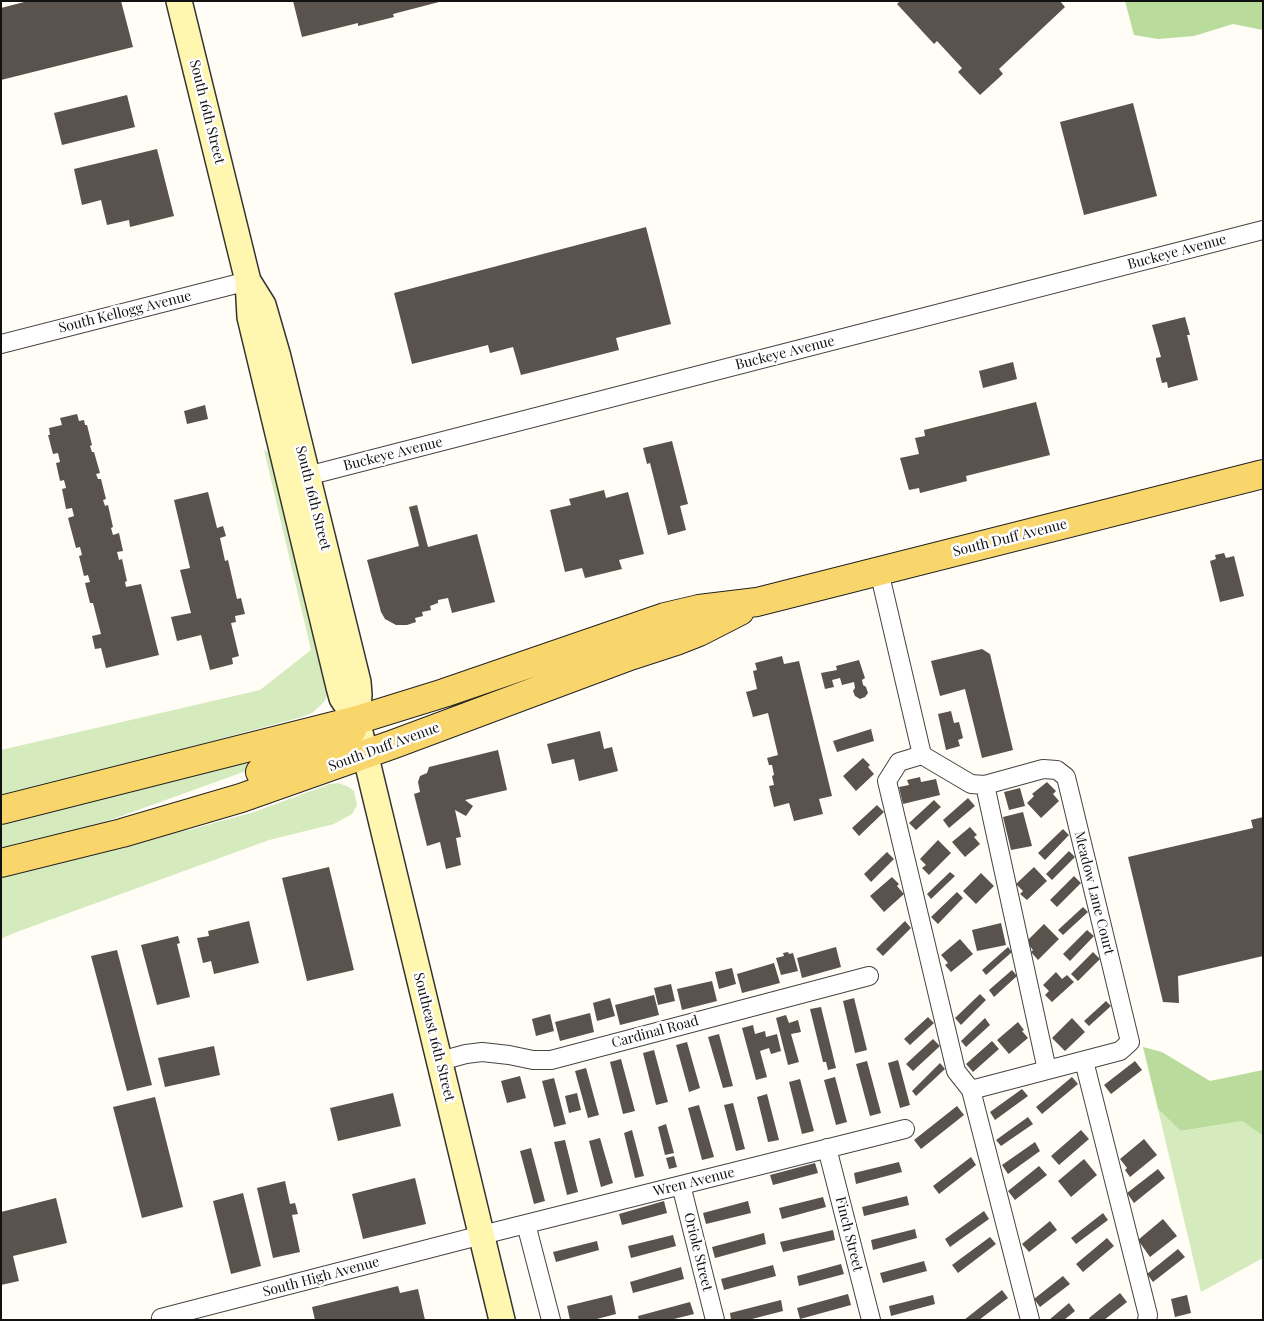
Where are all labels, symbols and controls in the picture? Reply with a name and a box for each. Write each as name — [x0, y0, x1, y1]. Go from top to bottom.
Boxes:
street label: South 16th Street — [186, 58, 228, 166]
street label: Buckeye Avenue — [1126, 231, 1228, 273]
street label: South Kellogg Avenue — [57, 287, 193, 337]
street label: Buckeye Avenue — [734, 333, 836, 373]
street label: Buckeye Avenue — [342, 434, 444, 474]
street label: South 16th Street — [292, 444, 334, 552]
street label: South Duff Avenue — [951, 516, 1069, 560]
street label: South Duff Avenue — [326, 719, 442, 775]
street label: Meadow Lane Court — [1071, 829, 1117, 957]
street label: Southeast 16th Street — [410, 971, 458, 1103]
street label: Cardinal Road — [610, 1012, 700, 1052]
street label: Wren Avenue — [652, 1164, 736, 1200]
street label: Finch Street — [832, 1195, 866, 1273]
street label: Oriole Street — [680, 1211, 716, 1293]
street label: South High Avenue — [261, 1253, 381, 1301]

